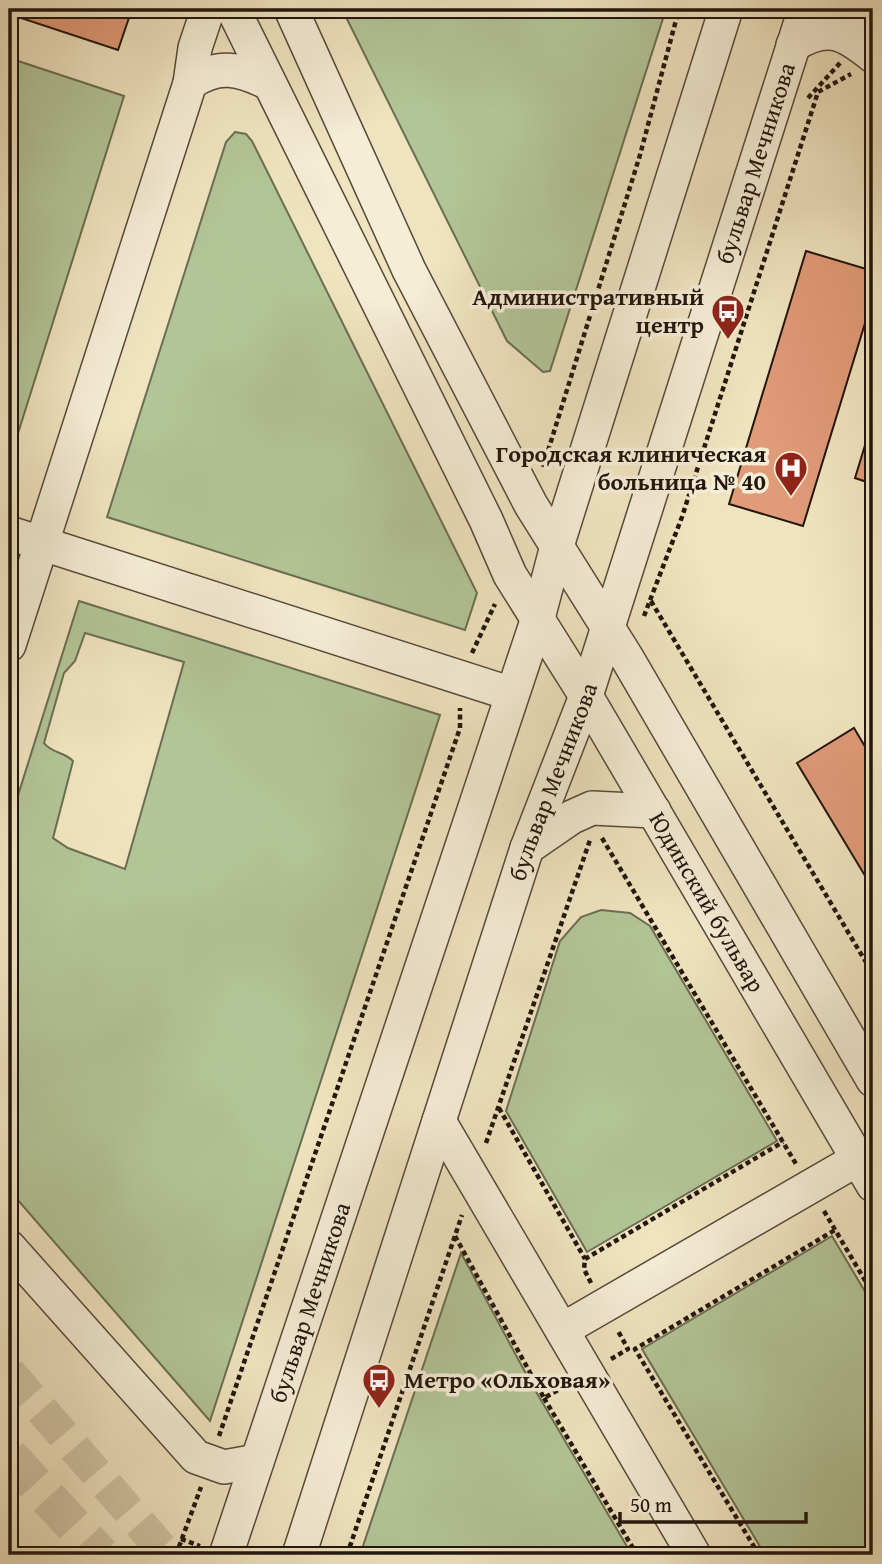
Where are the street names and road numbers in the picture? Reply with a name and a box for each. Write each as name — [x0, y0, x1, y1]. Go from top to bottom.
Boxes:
street label: бульвар Мечникова — [707, 57, 804, 268]
street label: бульвар Мечникова — [500, 678, 606, 885]
street label: Юдинский бульвар — [641, 805, 774, 999]
street label: бульвар Мечникова — [260, 1197, 359, 1407]

